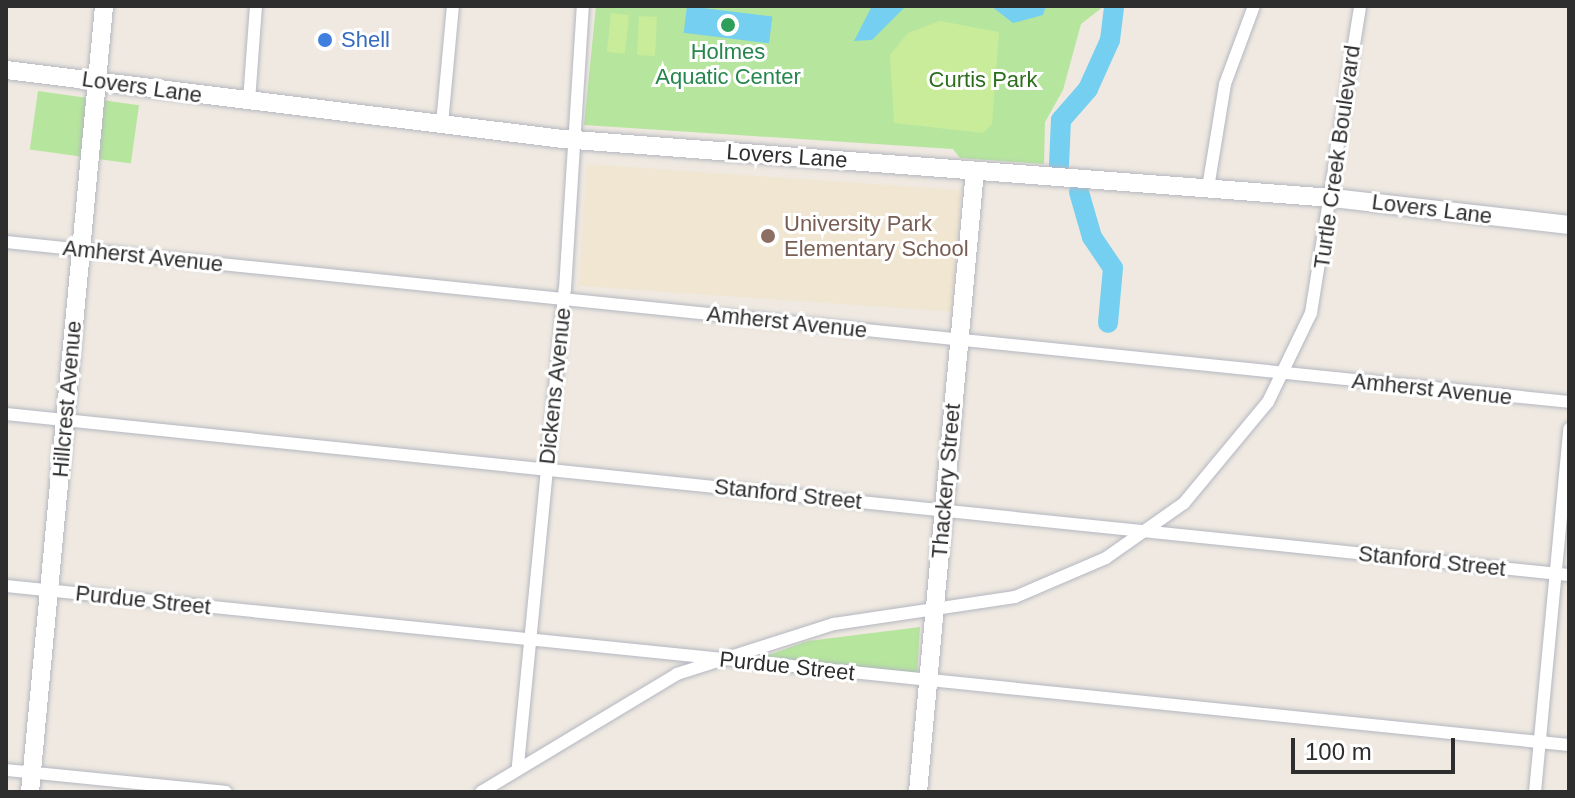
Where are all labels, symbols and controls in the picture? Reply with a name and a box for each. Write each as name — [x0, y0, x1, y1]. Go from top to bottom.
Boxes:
marker: Holmes Aquatic Center — [719, 16, 737, 34]
place label: Shell — [341, 27, 390, 53]
marker: Shell — [316, 31, 334, 49]
place label: Holmes Aquatic Center — [655, 38, 801, 90]
street label: Turtle Creek Boulevard — [1308, 44, 1366, 270]
street label: Lovers Lane — [80, 66, 204, 108]
park label: Curtis Park — [929, 67, 1037, 93]
street label: Lovers Lane — [726, 139, 848, 173]
street label: Lovers Lane — [1370, 189, 1494, 229]
place label: University Park Elementary School — [784, 210, 969, 262]
marker: University Park Elementary School — [759, 227, 777, 245]
street label: Amherst Avenue — [61, 234, 225, 278]
street label: Amherst Avenue — [705, 300, 869, 344]
street label: Dickens Avenue — [534, 306, 576, 466]
street label: Hillcrest Avenue — [47, 319, 87, 479]
street label: Amherst Avenue — [1350, 367, 1514, 411]
street label: Thackery Street — [926, 403, 966, 559]
street label: Stanford Street — [713, 473, 863, 515]
street label: Stanford Street — [1357, 540, 1507, 582]
street label: Purdue Street — [74, 580, 212, 620]
street label: Purdue Street — [718, 646, 856, 686]
scale bar — [1295, 722, 1459, 772]
text: 100 m — [1305, 738, 1372, 765]

